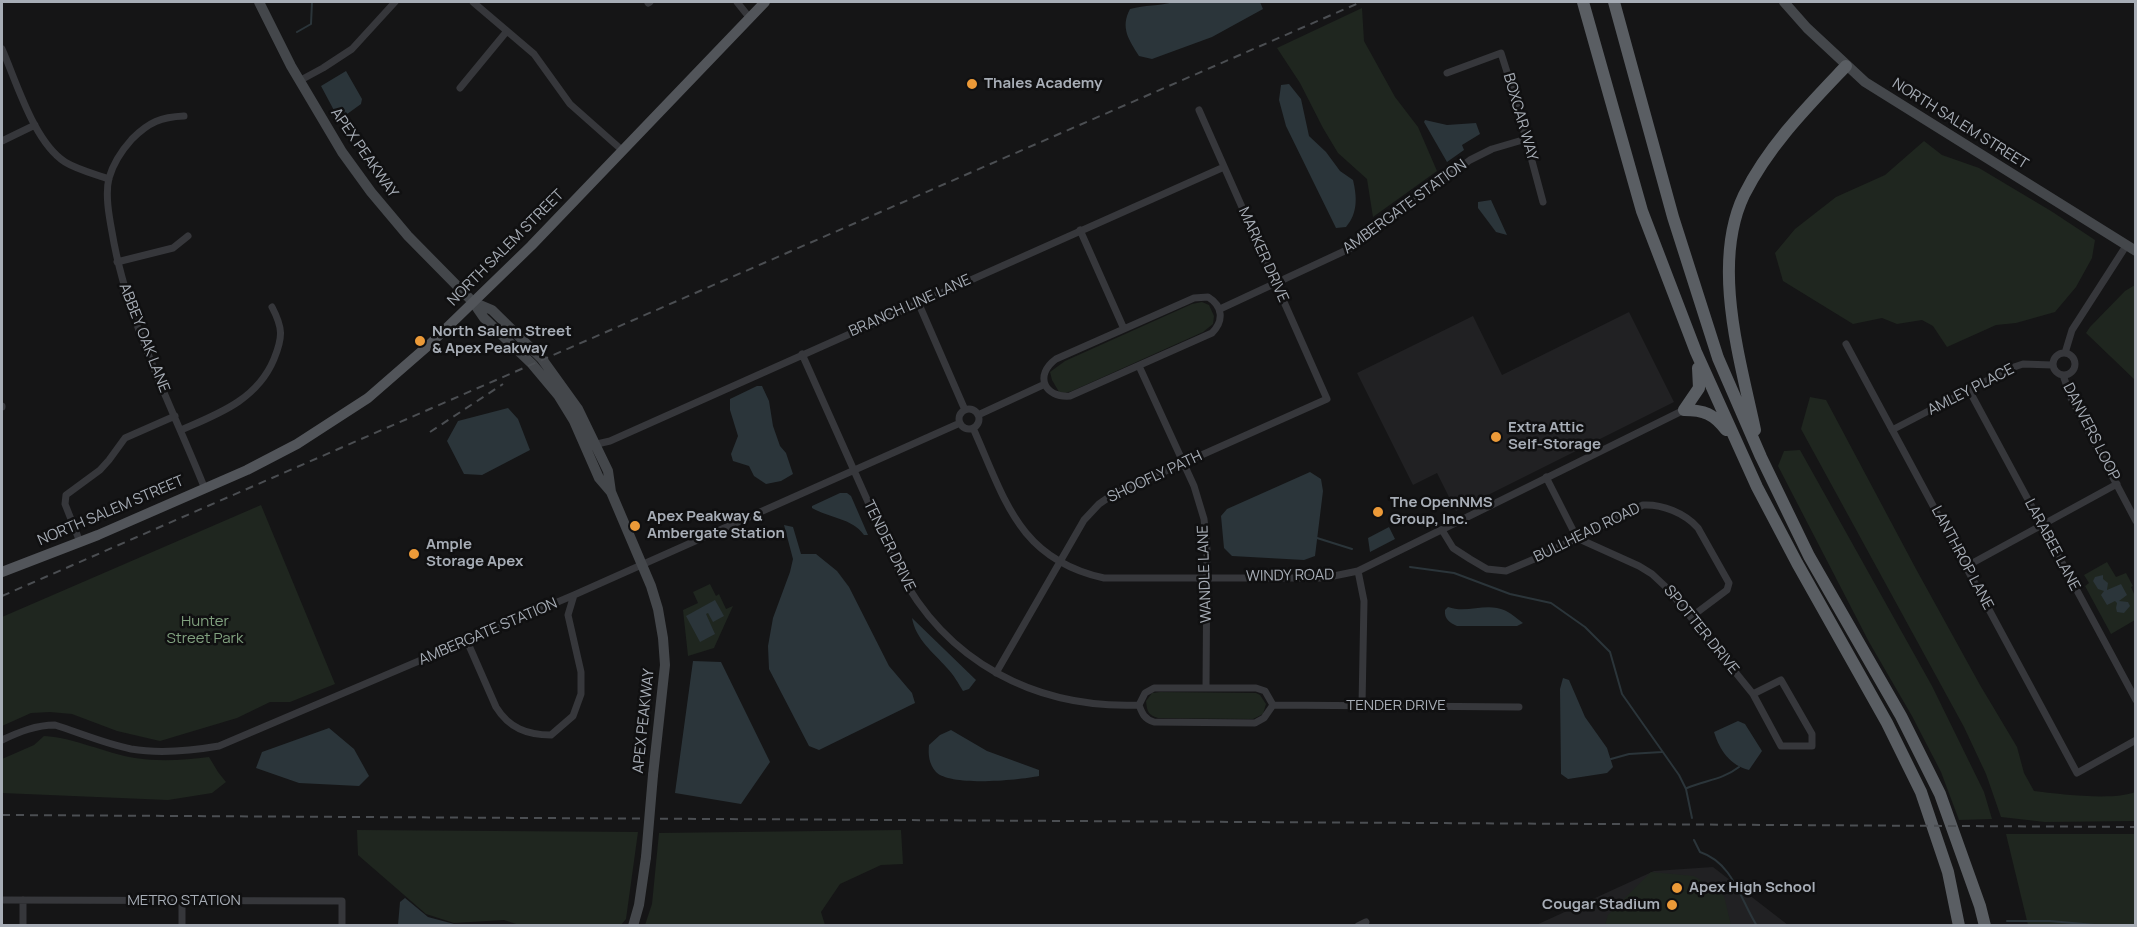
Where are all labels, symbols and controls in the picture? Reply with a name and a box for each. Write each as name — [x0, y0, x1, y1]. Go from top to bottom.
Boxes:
street label: BOXCAR WAY — [1499, 71, 1541, 163]
place label: Thales Academy — [984, 75, 1102, 93]
street label: NORTH SALEM STREET — [1889, 75, 2031, 173]
marker: Thales Academy — [965, 77, 979, 91]
street label: APEX PEAKWAY — [326, 105, 402, 201]
street label: AMBERGATE STATION — [1340, 156, 1470, 258]
street label: NORTH SALEM STREET — [444, 186, 568, 310]
street label: MARKER DRIVE — [1234, 205, 1292, 305]
street label: BRANCH LINE LANE — [846, 271, 974, 341]
street label: ABBEY OAK LANE — [115, 281, 173, 395]
place label: North Salem Street & Apex Peakway — [432, 323, 572, 358]
marker: North Salem Street & Apex Peakway — [413, 334, 427, 348]
street label: AMLEY PLACE — [1925, 360, 2017, 420]
street label: DANVERS LOOP — [2059, 380, 2123, 484]
place label: Extra Attic Self-Storage — [1508, 419, 1601, 454]
marker: Extra Attic Self-Storage — [1489, 430, 1503, 444]
street label: SHOOFLY PATH — [1105, 447, 1205, 507]
street label: NORTH SALEM STREET — [35, 472, 187, 550]
place label: The OpenNMS Group, Inc. — [1390, 494, 1493, 529]
street label: LARABEE LANE — [2020, 496, 2084, 594]
street label: TENDER DRIVE — [859, 497, 919, 595]
street label: BULLHEAD ROAD — [1531, 499, 1643, 567]
street label: LANTHROP LANE — [1927, 503, 1997, 613]
marker: The OpenNMS Group, Inc. — [1371, 505, 1385, 519]
place label: Apex Peakway & Ambergate Station — [647, 508, 785, 543]
marker: Apex Peakway & Ambergate Station — [628, 519, 642, 533]
street label: WANDLE LANE — [1194, 525, 1216, 623]
place label: Ample Storage Apex — [426, 536, 523, 571]
marker: Ample Storage Apex — [407, 547, 421, 561]
street label: WINDY ROAD — [1246, 566, 1334, 586]
street label: SPOTTER DRIVE — [1660, 582, 1742, 678]
street label: AMBERGATE STATION — [416, 595, 560, 669]
park label: Hunter Street Park — [167, 613, 243, 648]
street label: APEX PEAKWAY — [630, 668, 658, 774]
street label: TENDER DRIVE — [1346, 697, 1446, 715]
place label: Apex High School — [1689, 879, 1816, 897]
marker: Apex High School — [1670, 881, 1684, 895]
street label: METRO STATION — [127, 892, 241, 910]
place label: Cougar Stadium — [1542, 896, 1660, 914]
marker: Cougar Stadium — [1665, 898, 1679, 912]

